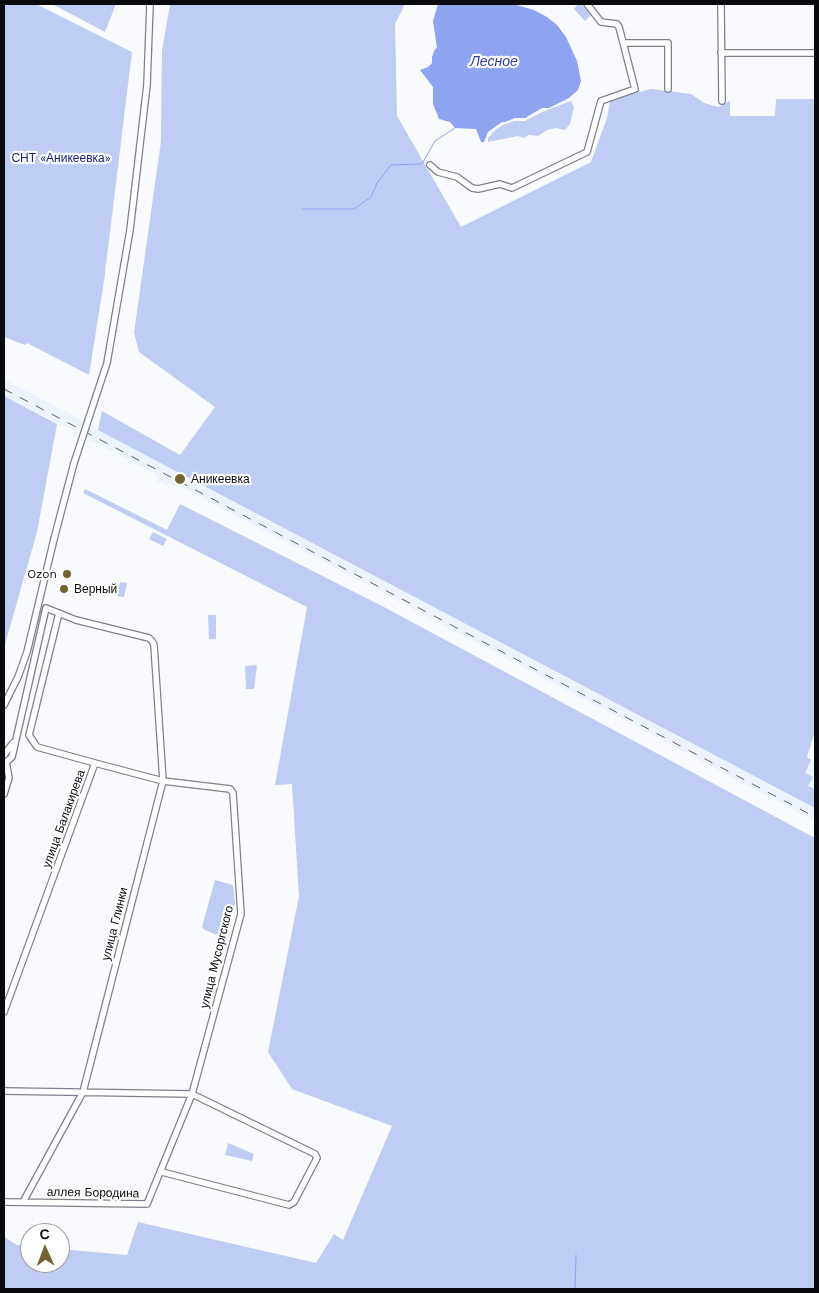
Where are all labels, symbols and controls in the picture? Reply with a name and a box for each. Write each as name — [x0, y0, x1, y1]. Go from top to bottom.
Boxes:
water label: Лесное — [470, 54, 518, 70]
park label: СНТ «Аникеевка» — [11, 151, 111, 165]
marker: Аникеевка — [173, 472, 187, 486]
place label: Аникеевка — [191, 472, 250, 486]
place label: Ozon — [27, 567, 57, 581]
marker: Ozon — [61, 568, 73, 580]
place label: Верный — [74, 582, 117, 596]
marker: Верный — [58, 583, 70, 595]
street label: улица Балакирева — [40, 768, 88, 870]
street label: улица Глинки — [99, 886, 131, 962]
street label: улица Мусоргского — [197, 904, 237, 1010]
street label: аллея Бородина — [47, 1185, 139, 1201]
north arrow — [20, 1223, 70, 1273]
text: С — [39, 1226, 50, 1242]

